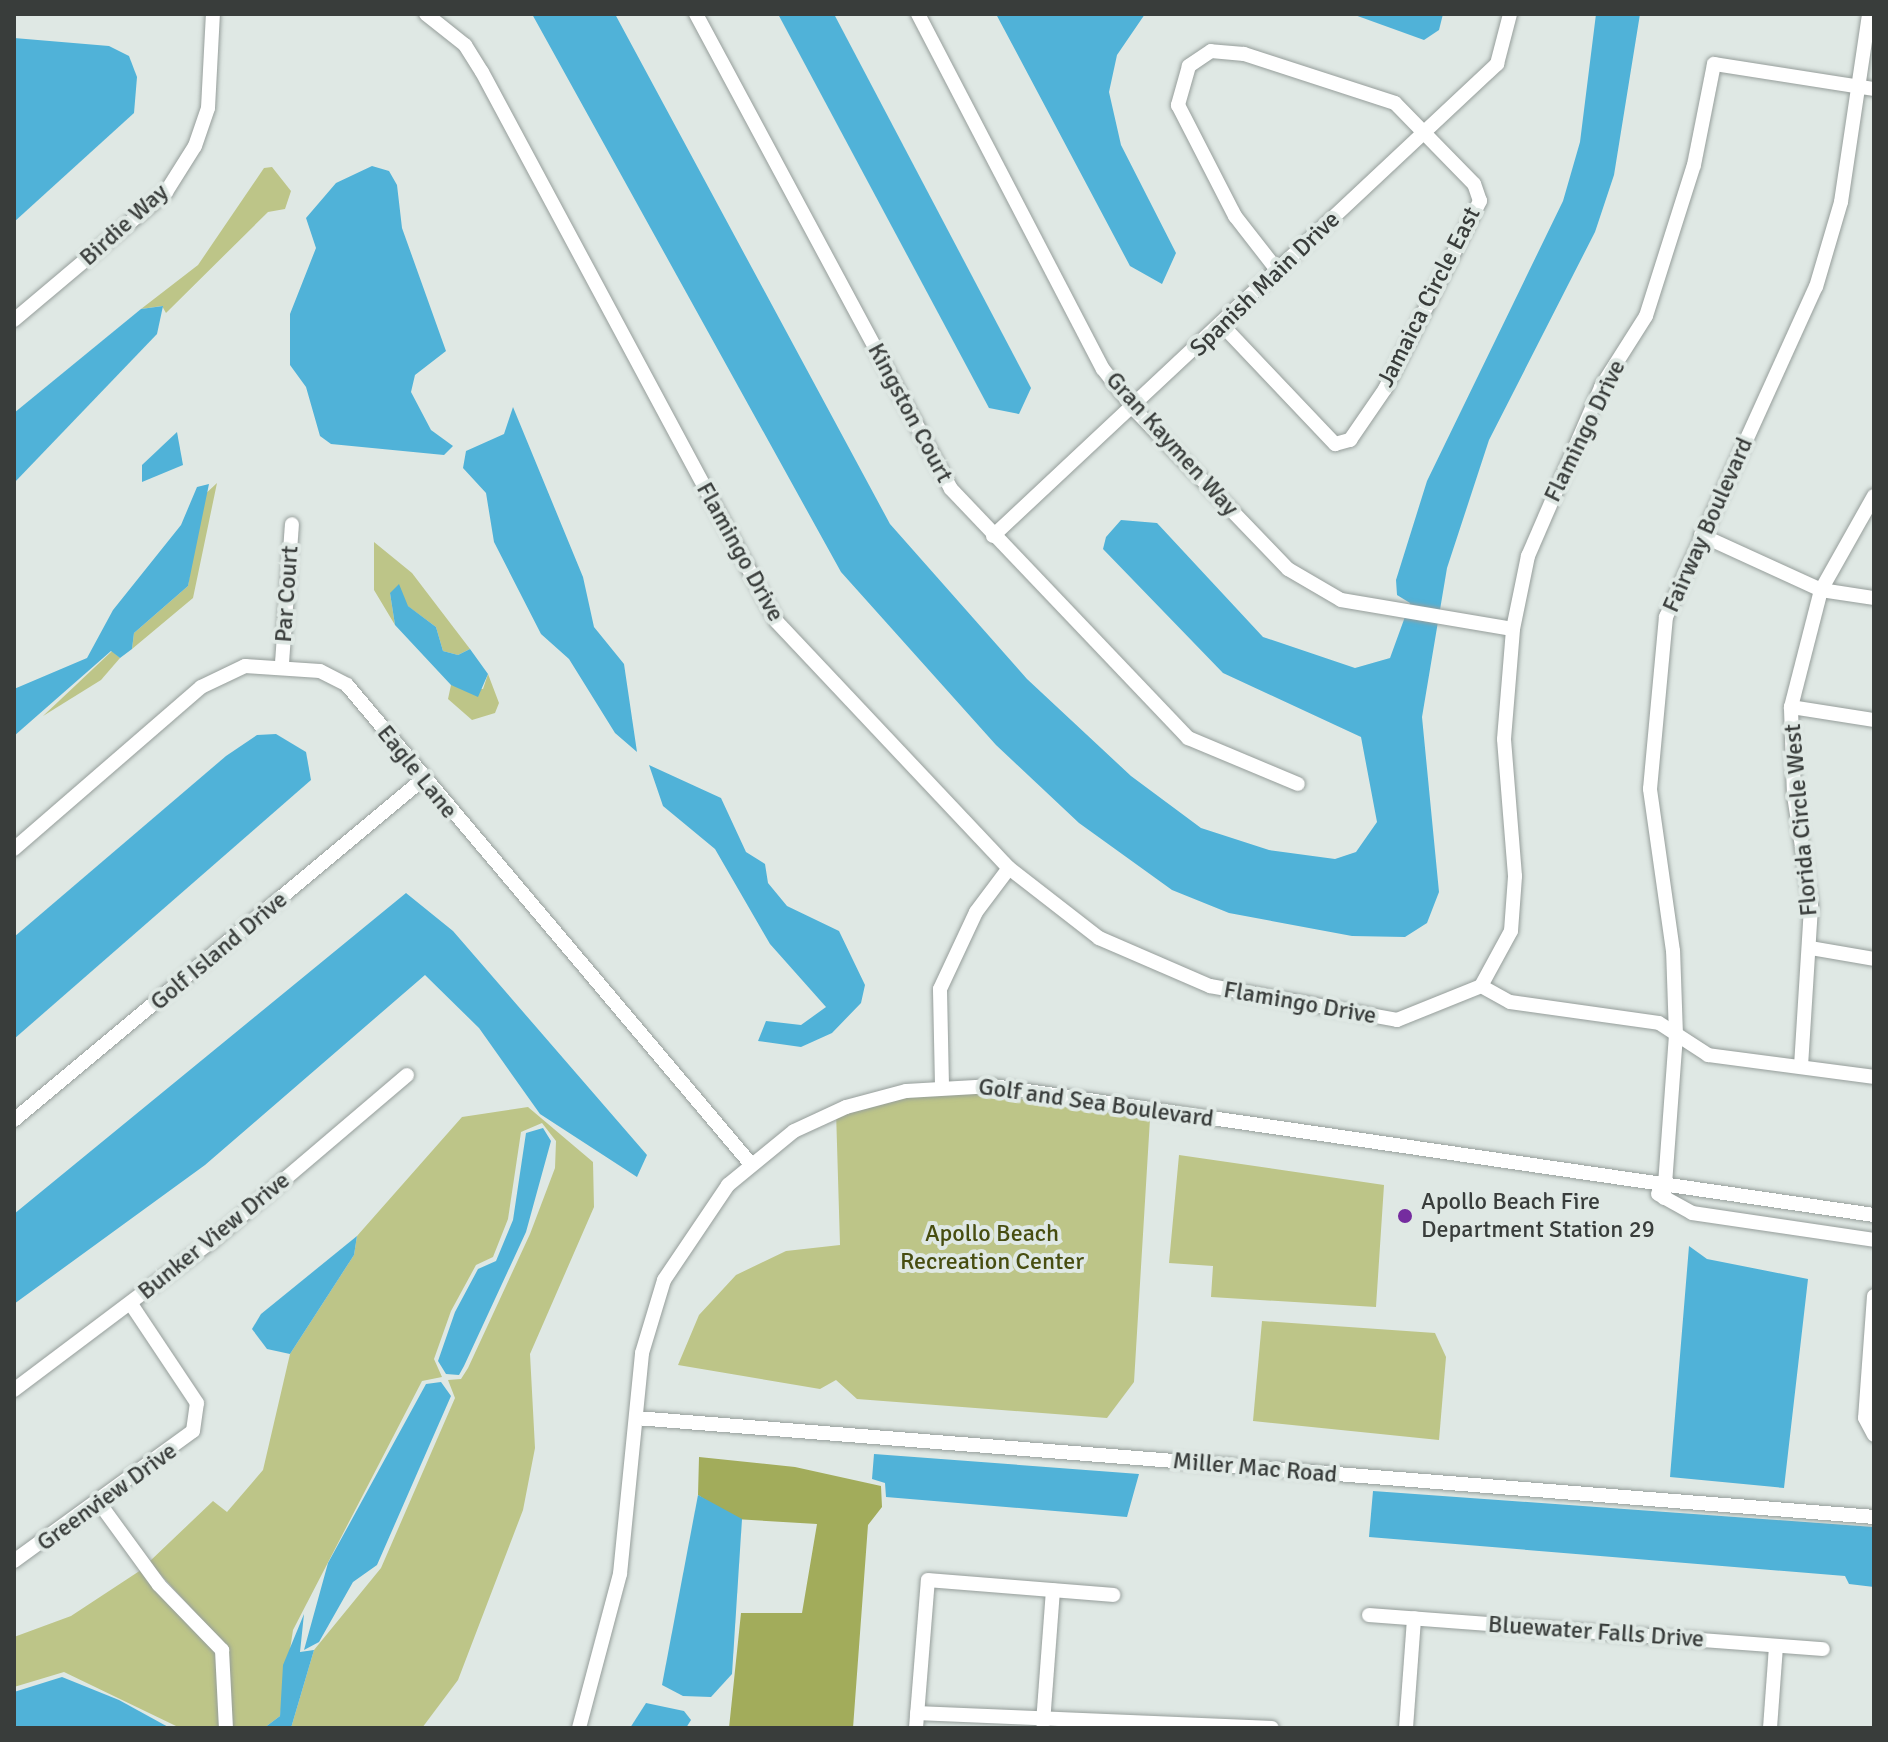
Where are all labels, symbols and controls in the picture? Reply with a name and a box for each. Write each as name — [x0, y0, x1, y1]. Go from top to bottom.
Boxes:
street label: Birdie Way — [74, 178, 174, 272]
street label: Jamaica Circle East — [1371, 202, 1487, 392]
street label: Spanish Main Drive — [1184, 205, 1346, 363]
street label: Kingston Court — [861, 338, 959, 488]
street label: Flamingo Drive — [1538, 355, 1632, 507]
street label: Gran Kaymen Way — [1100, 366, 1244, 522]
street label: Fairway Boulevard — [1657, 433, 1759, 617]
street label: Flamingo Drive — [690, 477, 790, 627]
street label: Par Court — [269, 545, 305, 643]
street label: Eagle Lane — [371, 719, 463, 825]
street label: Florida Circle West — [1778, 723, 1824, 917]
street label: Golf Island Drive — [145, 885, 293, 1017]
street label: Flamingo Drive — [1221, 975, 1379, 1031]
street label: Golf and Sea Boulevard — [977, 1072, 1215, 1134]
street label: Bunker View Drive — [132, 1166, 296, 1306]
place label: Apollo Beach Fire Department Station 29 — [1421, 1188, 1655, 1244]
marker: Apollo Beach Fire Department Station 29 — [1396, 1207, 1414, 1225]
park label: Apollo Beach Recreation Center — [900, 1220, 1084, 1276]
street label: Greenview Drive — [31, 1437, 183, 1557]
street label: Miller Mac Road — [1172, 1446, 1338, 1490]
street label: Bluewater Falls Drive — [1487, 1610, 1705, 1654]

